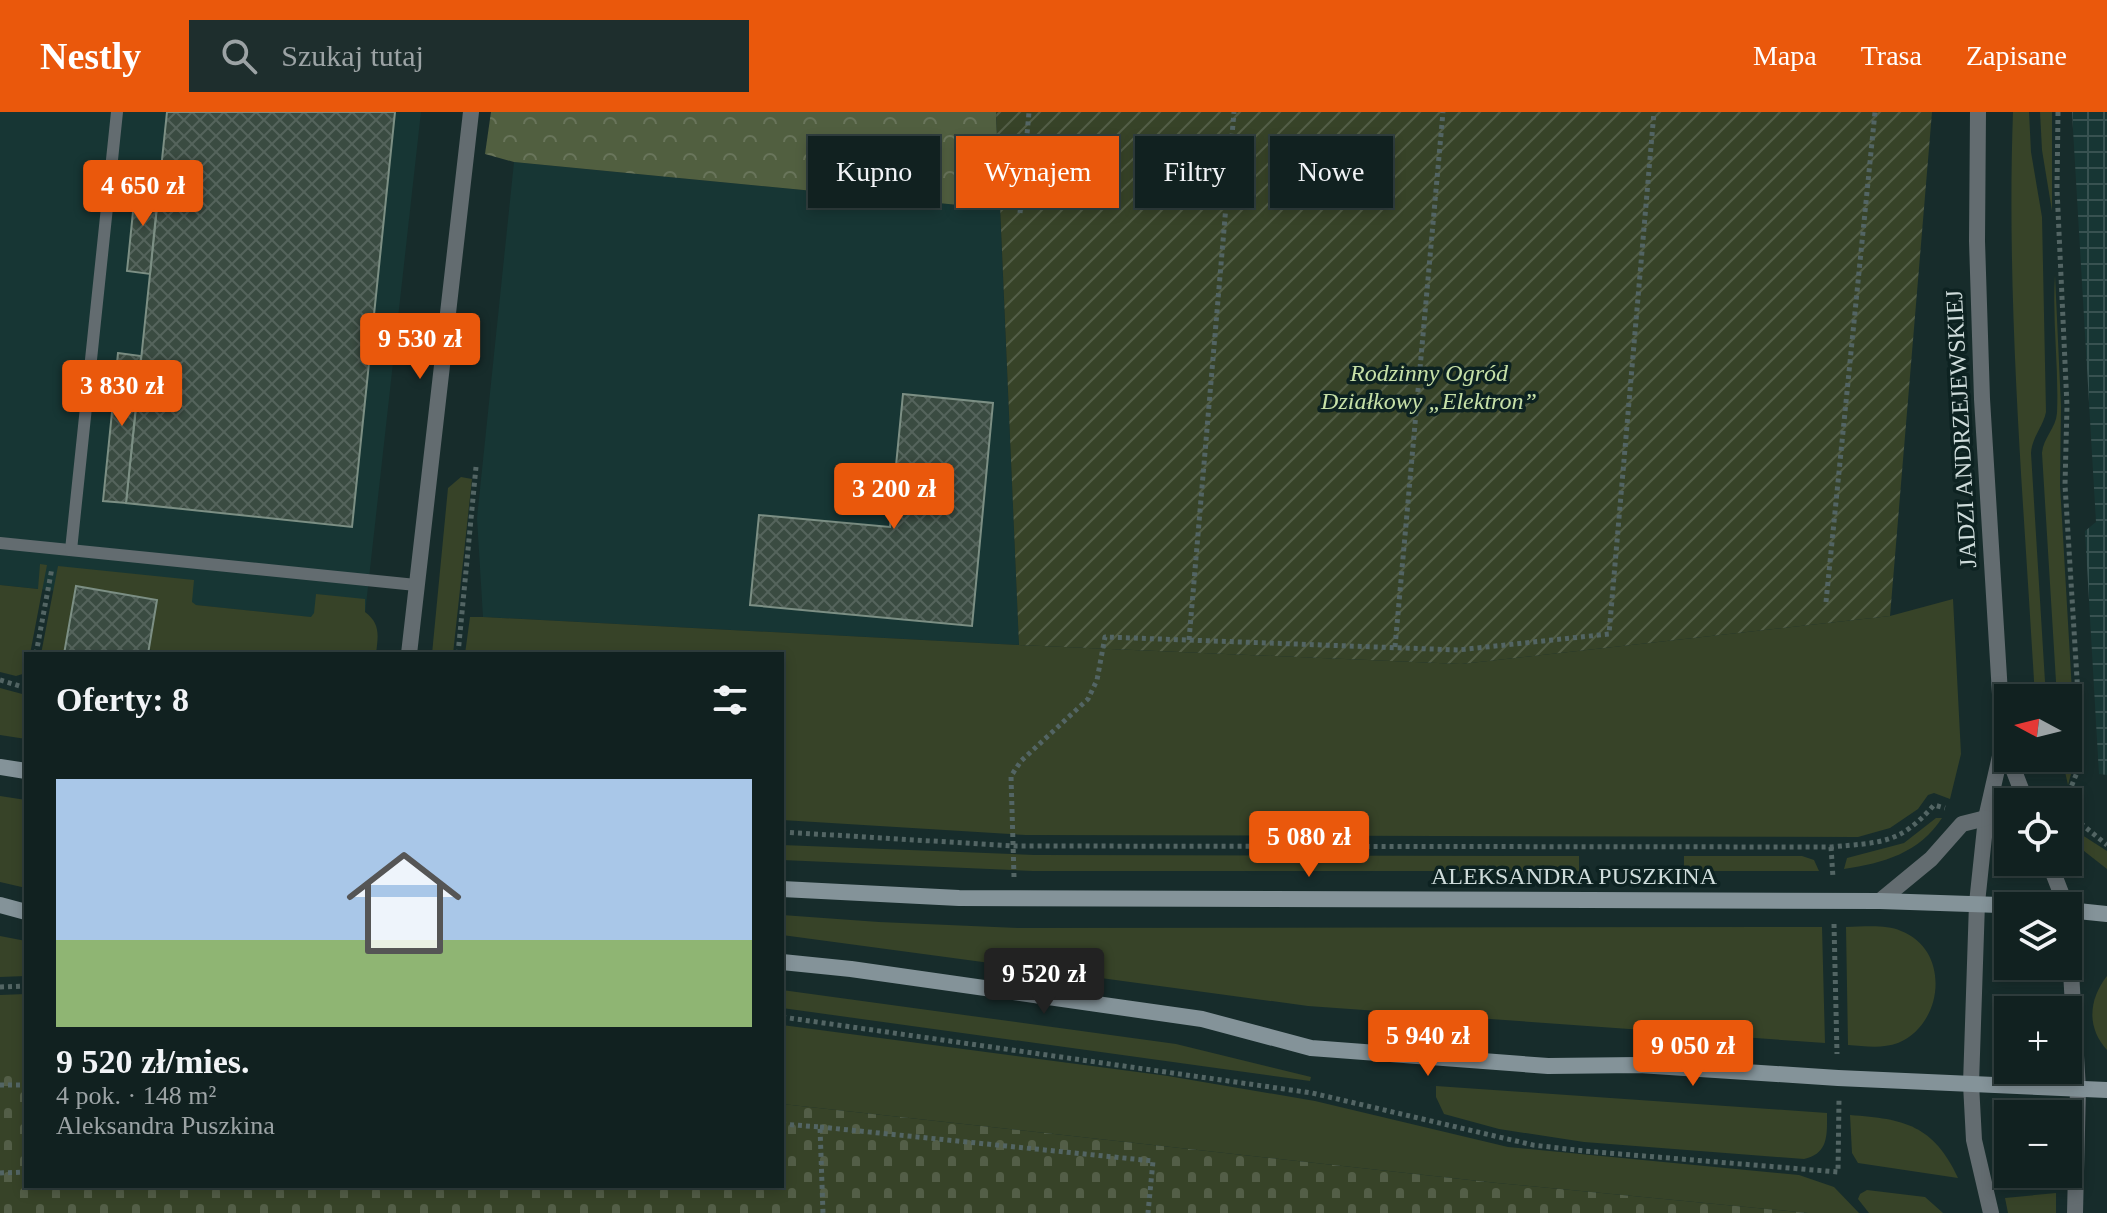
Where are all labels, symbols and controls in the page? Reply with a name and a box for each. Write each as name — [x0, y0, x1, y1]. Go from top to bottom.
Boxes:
search box — [189, 20, 749, 92]
icon: search — [217, 34, 261, 78]
text: Nestly — [40, 35, 141, 77]
text: Szukaj tutaj — [281, 39, 424, 72]
text: Mapa — [1753, 40, 1817, 71]
text: Trasa — [1861, 40, 1922, 71]
text: Zapisane — [1966, 40, 2067, 71]
chip: Kupno — [808, 136, 940, 208]
chip: Wynajem — [956, 136, 1119, 208]
chip: Filtry — [1135, 136, 1254, 208]
chip: Nowe — [1270, 136, 1393, 208]
pin: 4 650 zł — [60, 160, 226, 228]
text: 4 650 zł — [101, 171, 185, 200]
street label: JADZI ANDRZEJEWSKIEJ — [1941, 290, 1981, 568]
pin: 9 530 zł — [337, 313, 503, 381]
text: 9 530 zł — [378, 324, 462, 353]
pin: 3 830 zł — [39, 360, 205, 428]
park label: Rodzinny Ogród Działkowy „Elektron” — [1320, 360, 1537, 414]
text: 3 830 zł — [80, 371, 164, 400]
pin: 3 200 zł — [811, 463, 977, 531]
text: 3 200 zł — [852, 474, 936, 503]
icon: filters — [708, 678, 752, 722]
text: Oferty: 8 — [56, 681, 189, 718]
north arrow — [1994, 684, 2082, 772]
map controls — [1994, 684, 2082, 1188]
button: locate — [1994, 788, 2082, 876]
pin: 5 080 zł — [1226, 811, 1392, 879]
text: 5 080 zł — [1267, 822, 1351, 851]
icon: home — [332, 831, 476, 975]
street label: ALEKSANDRA PUSZKINA — [1431, 863, 1718, 889]
button: layers — [1994, 892, 2082, 980]
pin: 9 520 zł — [961, 948, 1127, 1016]
text: 9 520 zł — [1002, 959, 1086, 988]
button: + — [1994, 996, 2082, 1084]
pin: 5 940 zł — [1345, 1010, 1511, 1078]
pin: 9 050 zł — [1610, 1020, 1776, 1088]
text: 5 940 zł — [1386, 1021, 1470, 1050]
text: 9 050 zł — [1651, 1031, 1735, 1060]
text: 9 520 zł/mies. — [56, 1043, 250, 1080]
text: 4 pok. · 148 m² — [56, 1081, 216, 1110]
button: − — [1994, 1100, 2082, 1188]
text: Aleksandra Puszkina — [56, 1111, 275, 1140]

